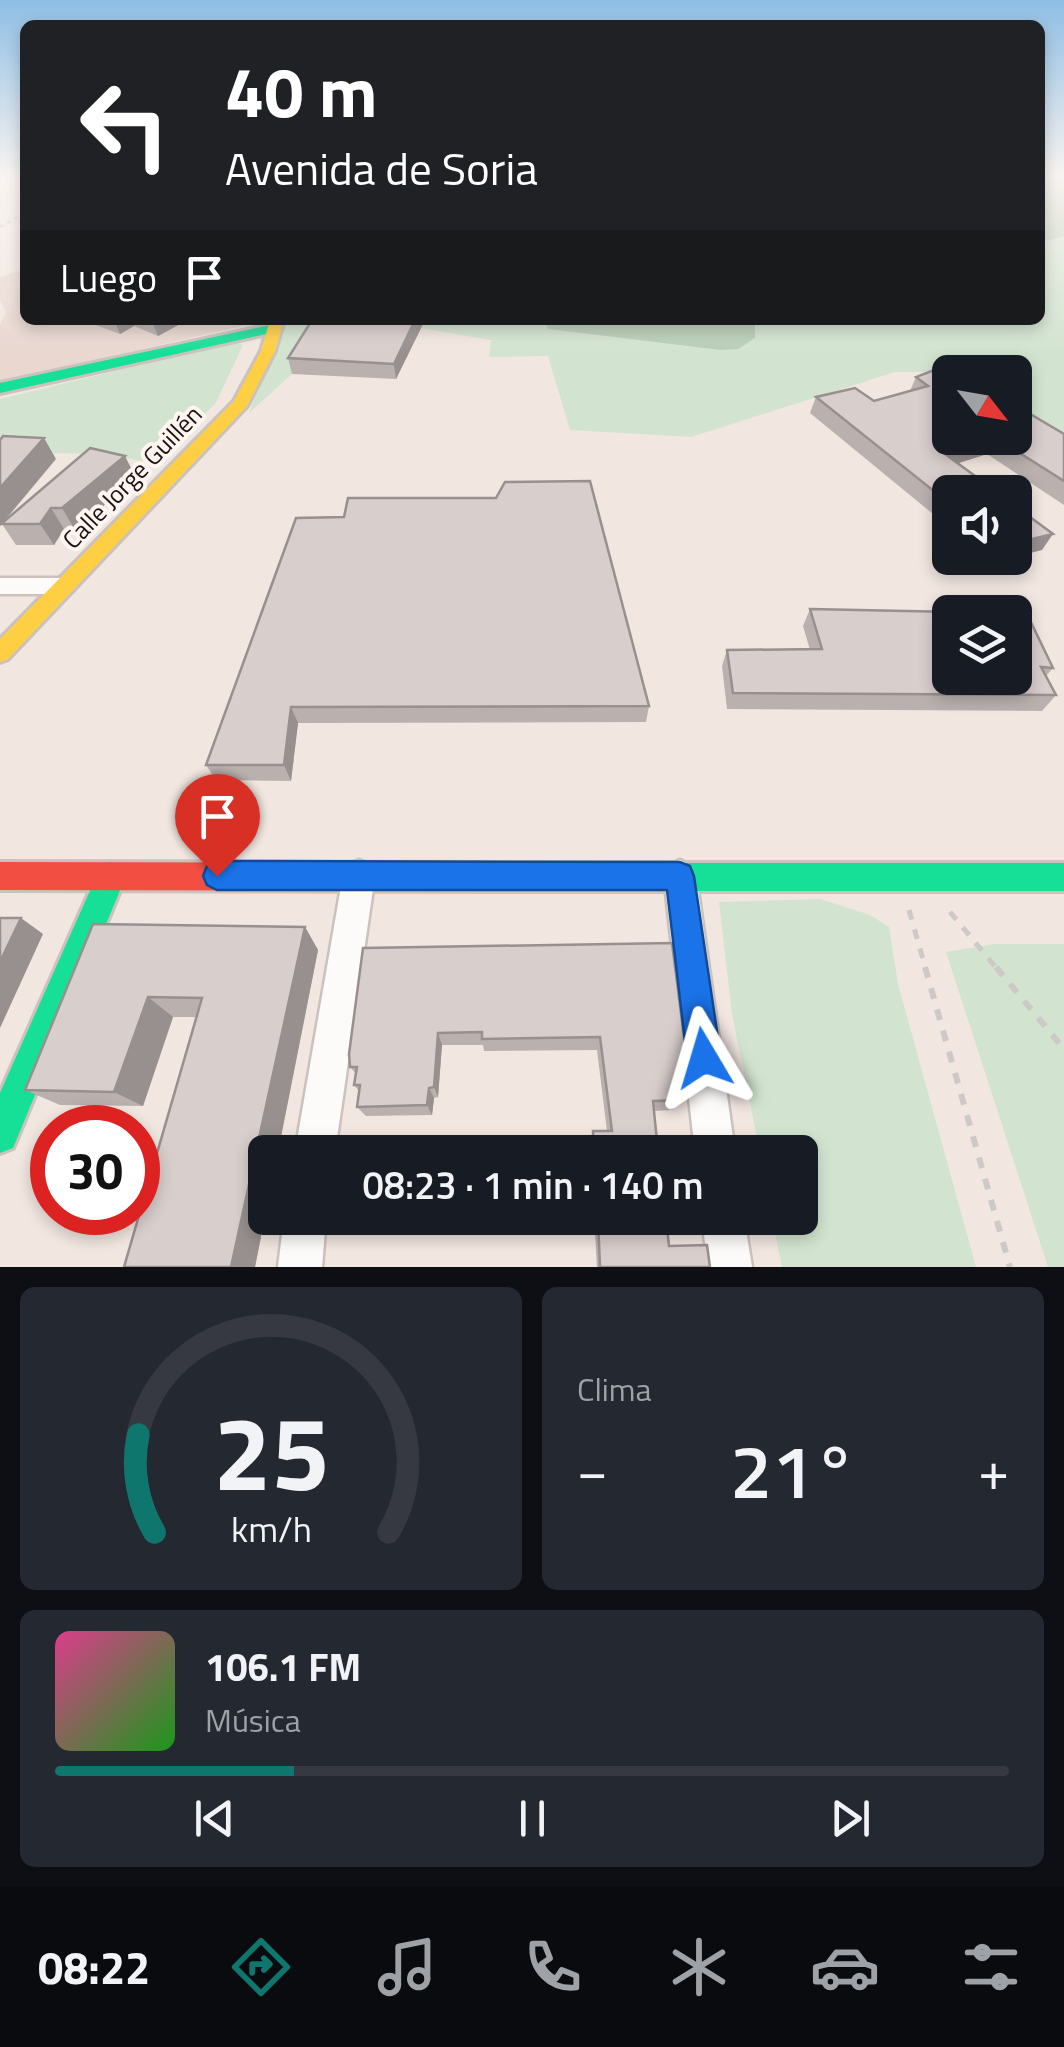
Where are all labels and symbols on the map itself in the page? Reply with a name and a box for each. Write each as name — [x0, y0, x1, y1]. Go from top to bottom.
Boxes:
north arrow — [932, 355, 1032, 455]
street label: Calle Jorge Guillén — [53, 396, 211, 558]
pin — [175, 774, 260, 877]
position arrow — [652, 1006, 756, 1110]
speed limit sign: 30 — [30, 1105, 160, 1235]

